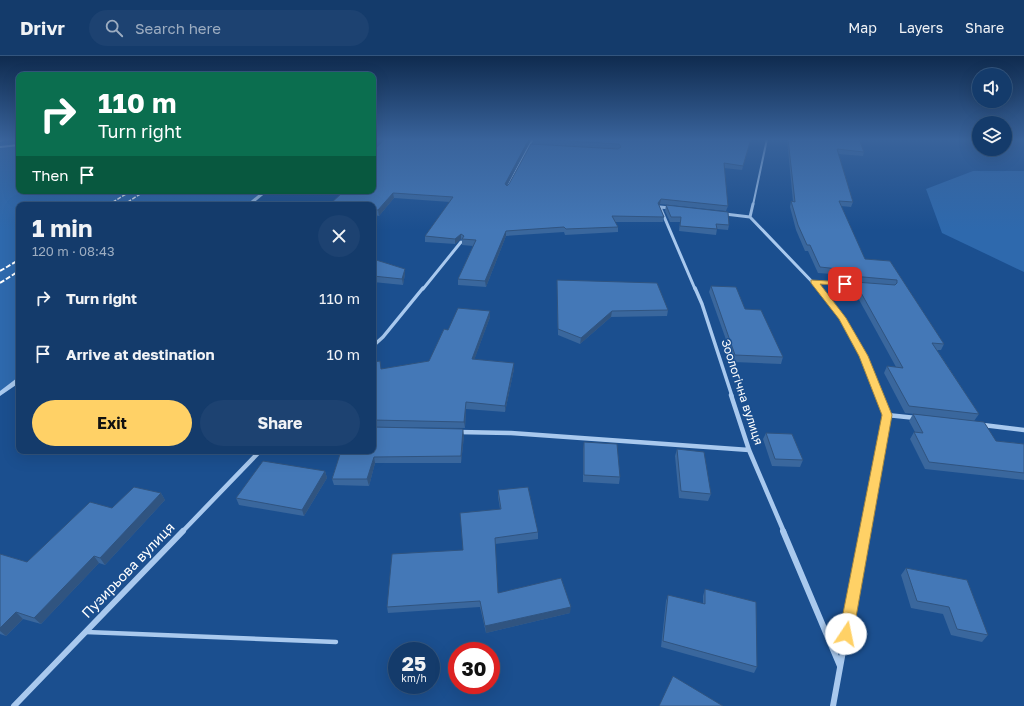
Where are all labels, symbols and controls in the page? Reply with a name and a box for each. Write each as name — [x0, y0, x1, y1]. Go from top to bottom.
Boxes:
search box — [89, 10, 369, 46]
text: Drivr — [20, 16, 65, 39]
icon: search — [103, 17, 125, 39]
text: Search here — [135, 19, 221, 37]
text: Map — [848, 19, 877, 36]
text: Layers — [899, 19, 943, 36]
text: Share — [965, 19, 1004, 36]
map controls — [972, 68, 1012, 156]
button: sound — [972, 68, 1012, 108]
text: 110 m — [98, 86, 177, 119]
icon: right — [32, 88, 84, 140]
button: layers — [972, 116, 1012, 156]
text: Turn right — [98, 120, 182, 142]
icon: arrive — [76, 164, 98, 186]
text: Then — [32, 166, 68, 184]
text: 1 min — [32, 213, 92, 242]
button: close — [318, 215, 360, 257]
text: 120 m · 08:43 — [32, 243, 115, 259]
pin — [828, 267, 862, 301]
icon: arrive — [834, 273, 856, 295]
icon: right — [32, 287, 54, 309]
text: Turn right — [66, 289, 137, 307]
text: 110 m — [319, 289, 360, 307]
street label: Зоологічна вулиця — [718, 337, 767, 447]
icon: arrive — [32, 343, 54, 365]
text: Arrive at destination — [66, 345, 215, 363]
text: 10 m — [326, 345, 360, 363]
button: Exit — [32, 400, 192, 446]
button: Share — [200, 400, 360, 446]
street label: Пузирьова вулиця — [78, 518, 178, 621]
position arrow — [825, 613, 867, 655]
speed limit sign: 30 — [448, 642, 500, 694]
text: 25 — [402, 651, 426, 675]
text: km/h — [401, 672, 427, 684]

